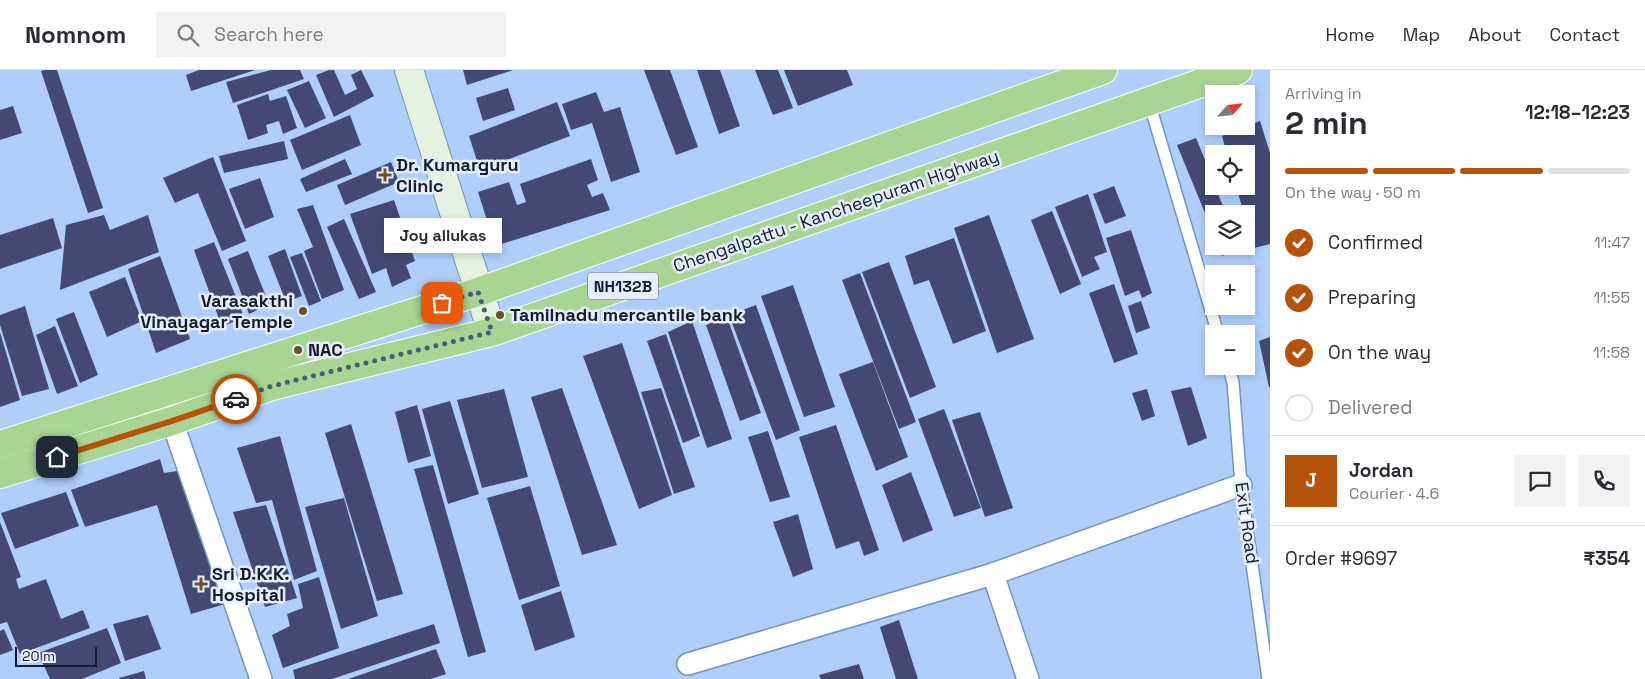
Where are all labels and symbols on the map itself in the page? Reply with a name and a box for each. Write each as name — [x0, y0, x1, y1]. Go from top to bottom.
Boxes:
north arrow — [1205, 85, 1255, 135]
street label: Chengalpattu - Kancheepuram Highway — [670, 144, 1002, 277]
place label: Dr. Kumarguru Clinic — [396, 153, 519, 197]
marker: Dr. Kumarguru Clinic — [378, 168, 392, 182]
callout: Joy allukas — [383, 218, 501, 253]
road number: NH132B — [588, 272, 658, 300]
pin — [421, 282, 463, 324]
place label: Varasakthi Vinayagar Temple — [140, 289, 293, 333]
place label: Tamilnadu mercantile bank — [510, 303, 743, 326]
marker: Varasakthi Vinayagar Temple — [297, 305, 309, 317]
marker: Tamilnadu mercantile bank — [494, 309, 506, 321]
place label: NAC — [308, 338, 343, 361]
marker: NAC — [292, 344, 304, 356]
courier — [211, 374, 261, 424]
pin — [36, 436, 78, 478]
street label: Exit Road — [1230, 481, 1265, 565]
place label: Sri D.K.K. Hospital — [212, 562, 290, 606]
marker: Sri D.K.K. Hospital — [194, 577, 208, 591]
scale bar — [15, 644, 98, 667]

